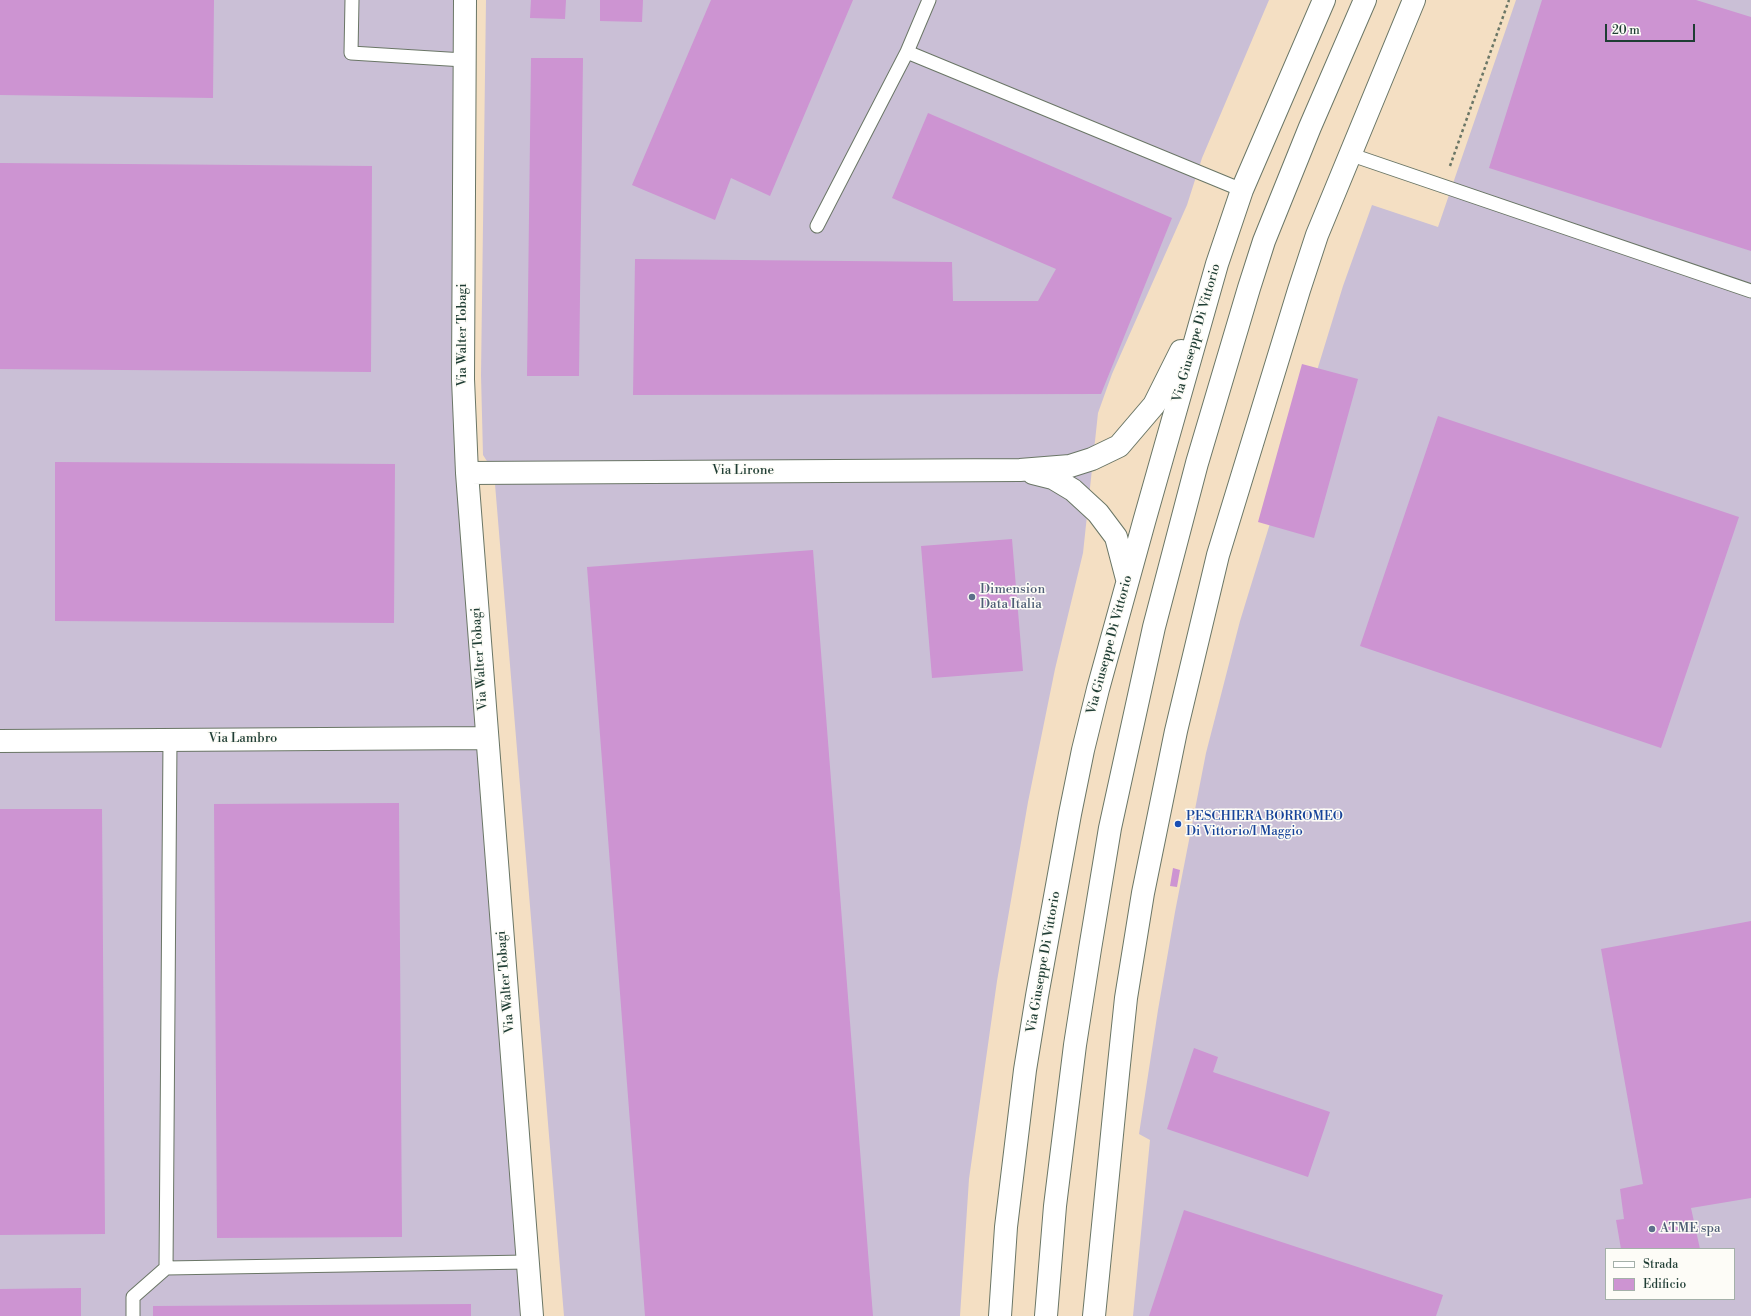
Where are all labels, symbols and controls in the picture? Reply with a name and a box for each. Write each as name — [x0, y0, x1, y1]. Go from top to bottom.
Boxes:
scale bar — [1607, 16, 1697, 42]
text: 20 m — [1612, 23, 1640, 38]
street label: Via Giuseppe Di Vittorio — [1170, 262, 1224, 404]
street label: Via Walter Tobagi — [455, 283, 471, 387]
street label: Via Lirone — [712, 463, 774, 479]
street label: Via Giuseppe Di Vittorio — [1084, 574, 1136, 716]
place label: Dimension Data Italia — [980, 582, 1045, 613]
marker: Dimension Data Italia — [967, 592, 977, 602]
street label: Via Walter Tobagi — [469, 607, 491, 711]
street label: Via Lambro — [209, 731, 277, 747]
place label: PESCHIERA BORROMEO Di Vittorio/I Maggio — [1186, 809, 1343, 840]
marker: PESCHIERA BORROMEO Di Vittorio/I Maggio — [1173, 819, 1183, 829]
street label: Via Giuseppe Di Vittorio — [1024, 890, 1064, 1034]
street label: Via Walter Tobagi — [494, 930, 518, 1034]
place label: ATME spa — [1660, 1221, 1721, 1237]
marker: ATME spa — [1647, 1224, 1657, 1234]
legend — [1605, 1248, 1735, 1300]
text: Strada — [1643, 1257, 1678, 1272]
text: Edificio — [1643, 1277, 1686, 1292]

